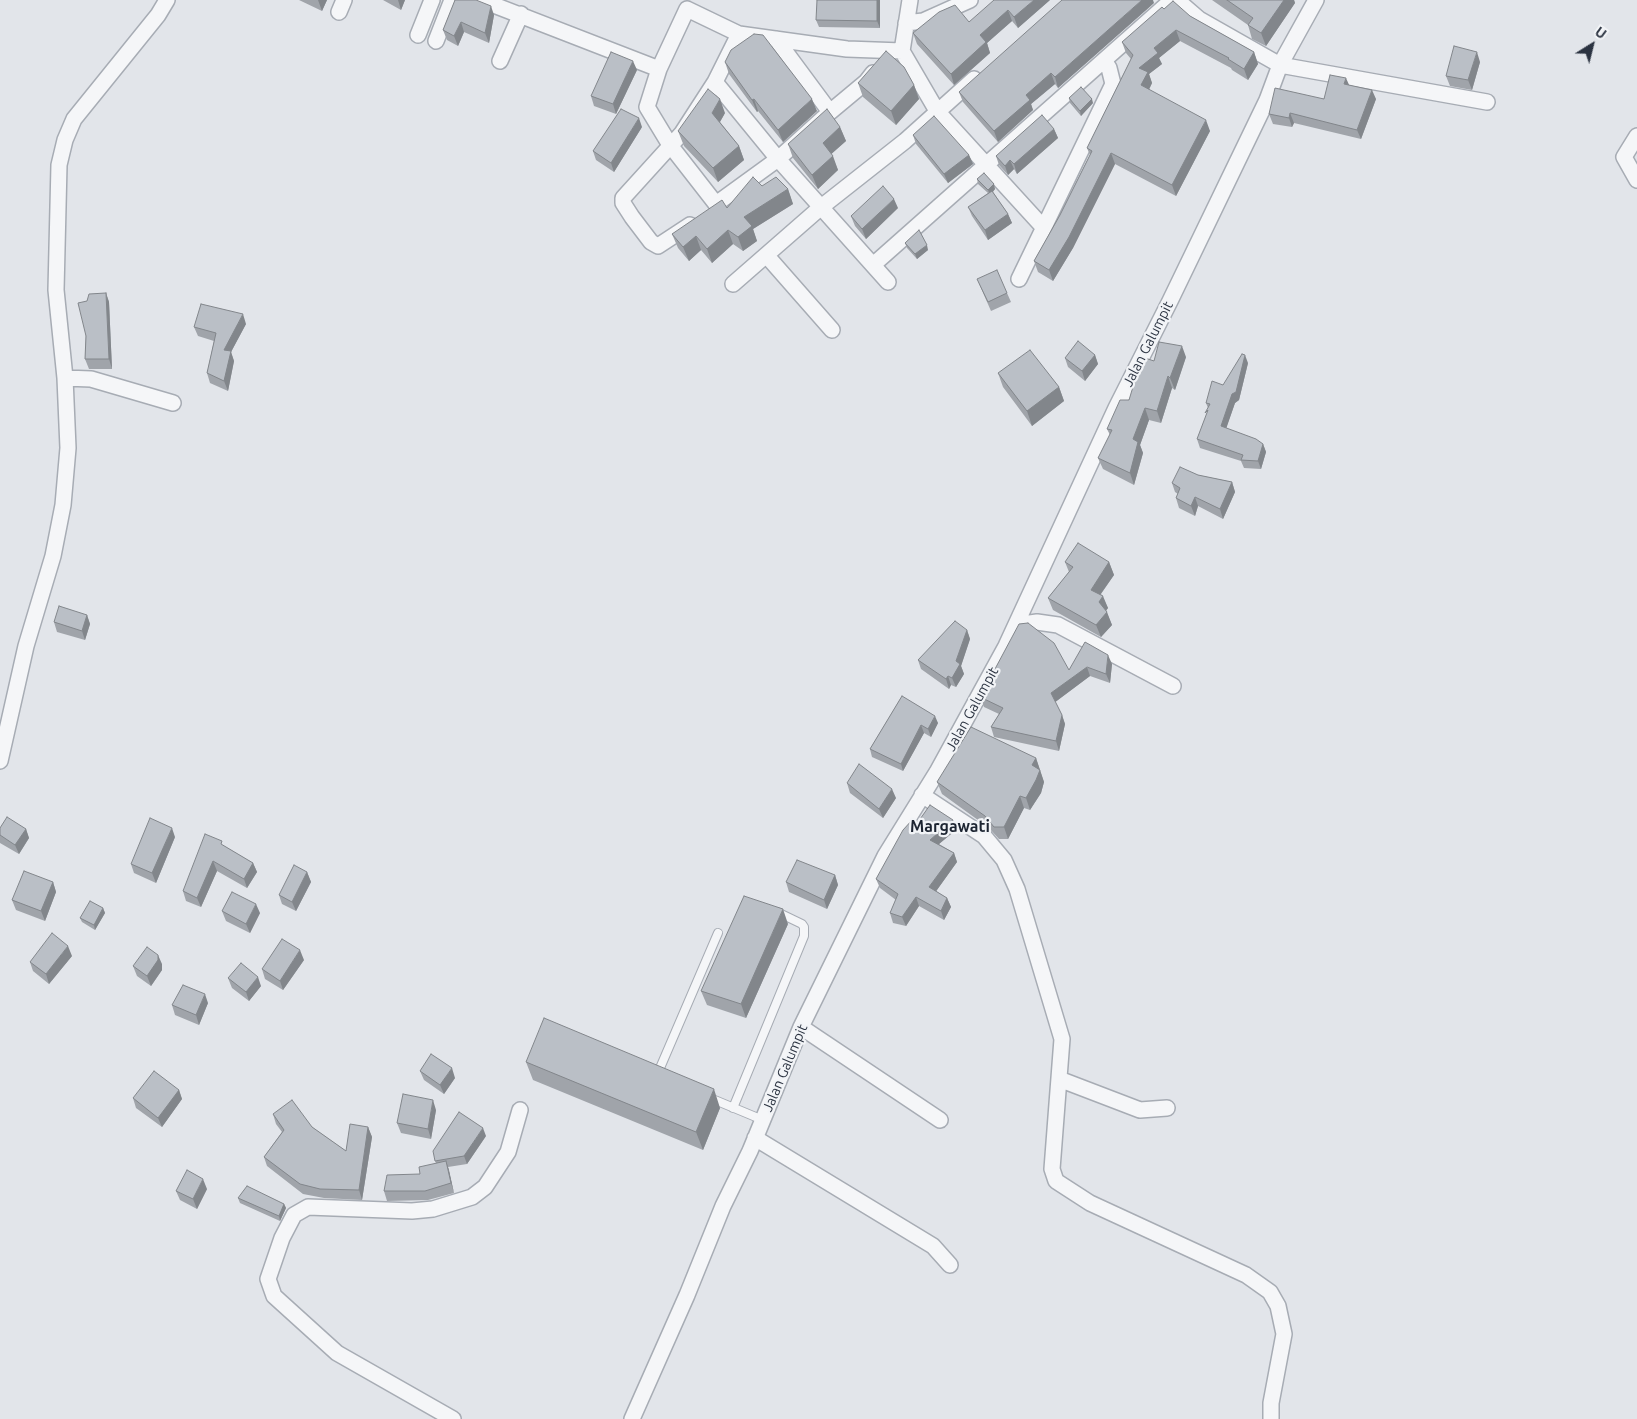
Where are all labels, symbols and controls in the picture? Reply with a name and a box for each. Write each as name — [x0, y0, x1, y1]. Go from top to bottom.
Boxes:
north arrow — [1567, 20, 1617, 70]
text: U — [1592, 23, 1609, 42]
street label: Jalan Galumpit — [1119, 299, 1177, 389]
street label: Jalan Galumpit — [942, 664, 1002, 754]
district label: Margawati — [910, 817, 990, 837]
street label: Jalan Galumpit — [759, 1022, 811, 1114]

